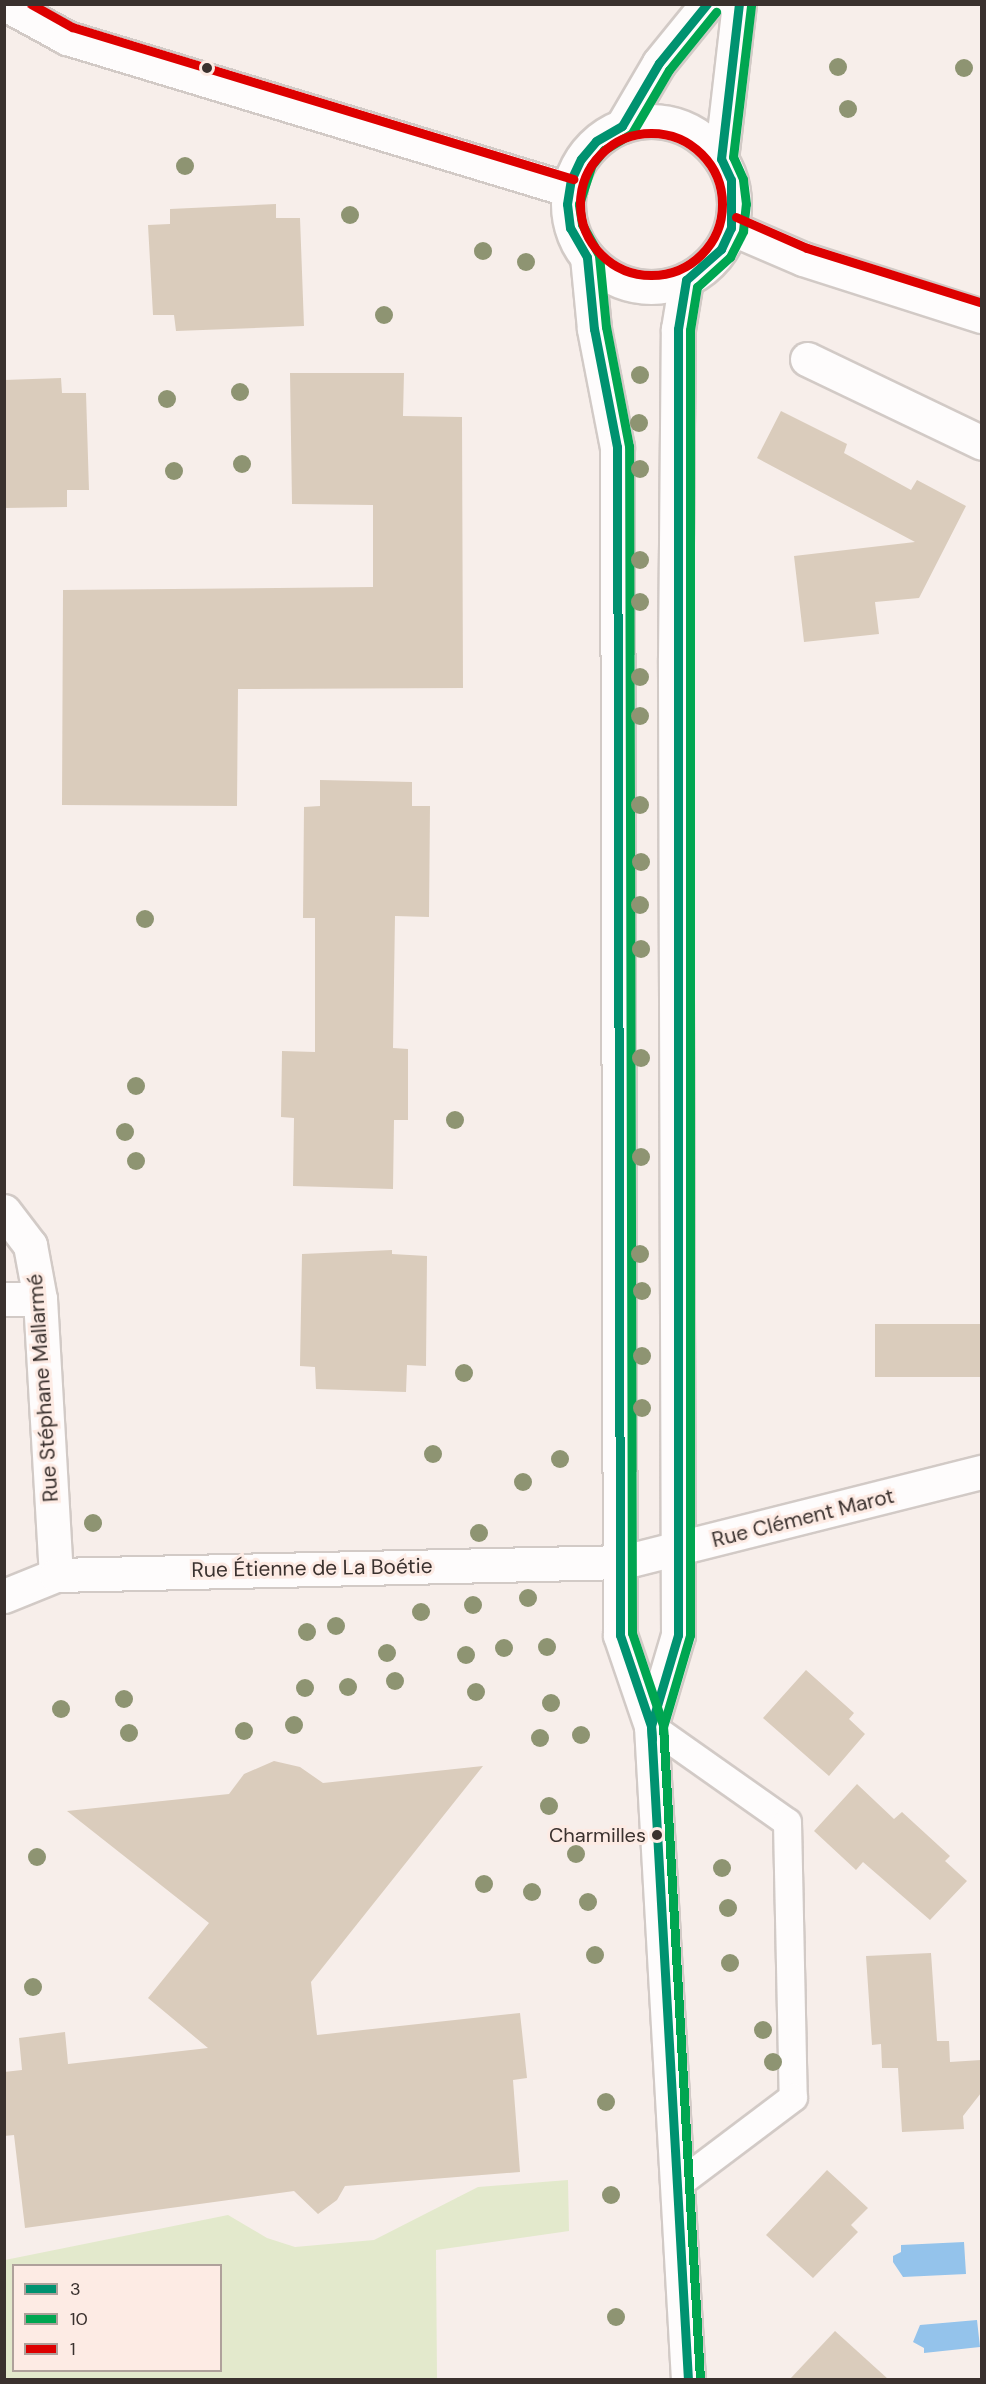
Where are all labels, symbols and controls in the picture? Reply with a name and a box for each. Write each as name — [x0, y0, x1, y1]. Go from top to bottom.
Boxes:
unlabelled marker — [201, 62, 213, 74]
street label: Rue Stéphane Mallarmé — [22, 1273, 64, 1503]
street label: Rue Clément Marot — [709, 1483, 897, 1553]
street label: Rue Étienne de La Boétie — [191, 1553, 433, 1583]
place label: Charmilles — [549, 1823, 646, 1847]
marker: Charmilles — [651, 1829, 663, 1841]
legend — [12, 2264, 222, 2372]
text: 3 — [70, 2277, 81, 2301]
text: 10 — [70, 2307, 88, 2331]
text: 1 — [70, 2337, 76, 2361]

